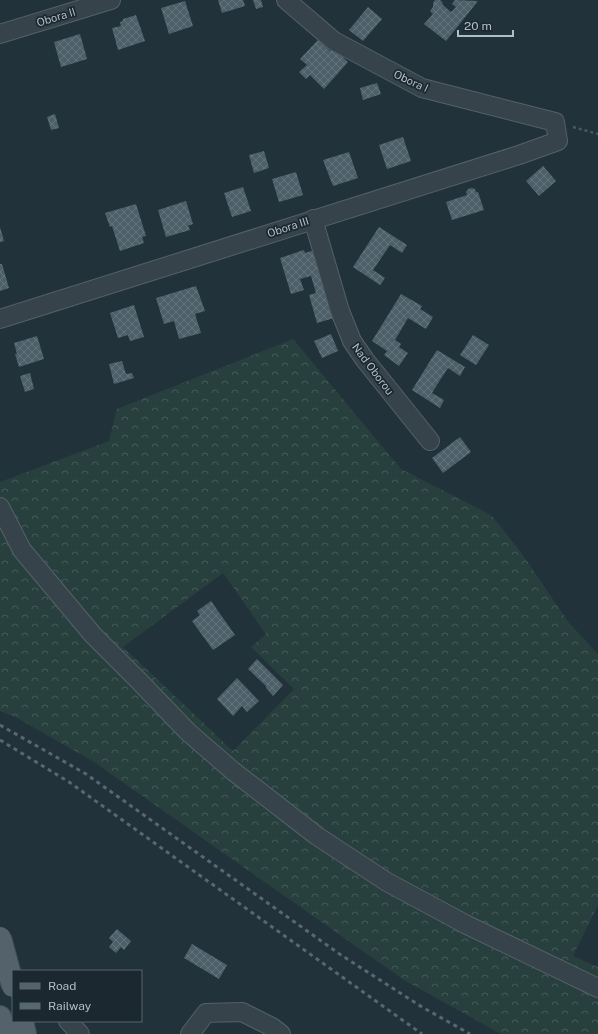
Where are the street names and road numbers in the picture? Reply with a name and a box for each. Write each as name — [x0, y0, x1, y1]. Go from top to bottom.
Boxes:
street label: Obora II — [35, 5, 77, 29]
street label: Obora I — [392, 68, 430, 94]
street label: Obora III — [266, 215, 310, 239]
street label: Nad Oborou — [350, 341, 396, 397]

